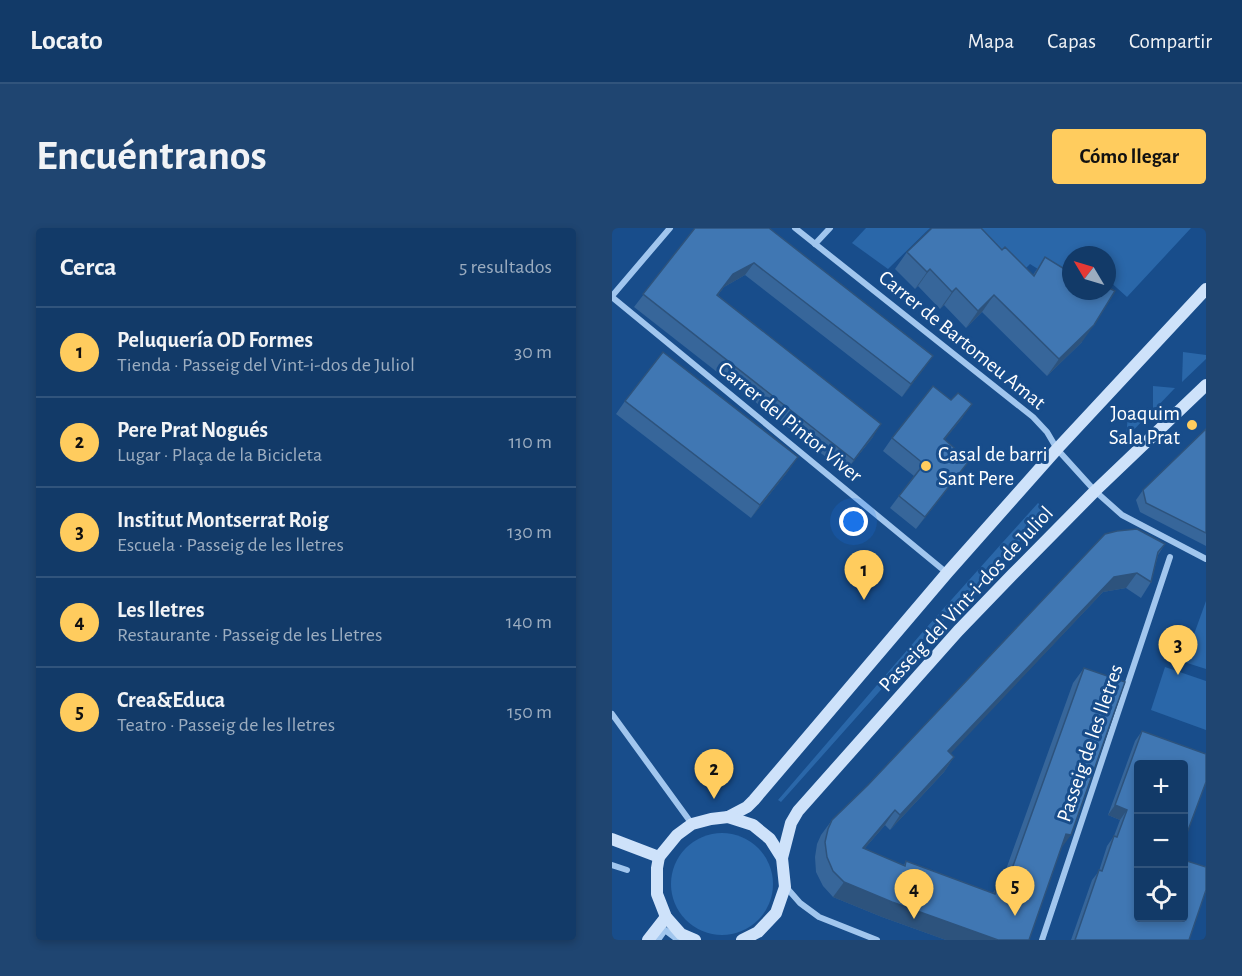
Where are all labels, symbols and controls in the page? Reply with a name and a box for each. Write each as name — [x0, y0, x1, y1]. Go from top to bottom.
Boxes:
text: Locato — [30, 27, 103, 55]
text: Mapa — [968, 31, 1014, 52]
text: Capas — [1047, 31, 1096, 52]
text: Compartir — [1129, 31, 1212, 52]
button: Cómo llegar — [1052, 129, 1206, 184]
text: Encuéntranos — [36, 135, 267, 177]
north arrow — [1062, 246, 1116, 300]
text: Cerca — [60, 254, 117, 280]
text: 5 resultados — [459, 257, 552, 277]
street label: Carrer de Bartomeu Amat — [875, 266, 1050, 414]
text: Peluquería OD Formes — [117, 329, 313, 351]
text: 1 — [76, 342, 83, 362]
text: 30 m — [514, 342, 552, 362]
text: Tienda · Passeig del Vint-i-dos de Juliol — [117, 355, 415, 375]
street label: Carrer del Pintor Viver — [714, 358, 866, 487]
place label: Joaquim Sala Prat — [1109, 403, 1180, 448]
marker: Joaquim Sala Prat — [1185, 418, 1199, 432]
text: Pere Prat Nogués — [117, 419, 268, 441]
text: 2 — [75, 432, 84, 452]
text: 110 m — [508, 432, 552, 452]
place label: Casal de barri Sant Pere — [938, 444, 1048, 489]
text: Lugar · Plaça de la Bicicleta — [117, 445, 322, 465]
marker: Casal de barri Sant Pere — [919, 459, 933, 473]
street label: Passeig del Vint-i-dos de Juliol — [875, 502, 1057, 696]
your location — [839, 507, 868, 536]
text: Institut Montserrat Roig — [117, 509, 328, 531]
text: 3 — [75, 522, 84, 542]
text: 130 m — [507, 522, 552, 542]
text: Escuela · Passeig de les lletres — [117, 535, 344, 555]
pin: 1 — [844, 550, 884, 600]
text: Les lletres — [117, 599, 204, 621]
text: 4 — [74, 612, 85, 632]
text: 140 m — [506, 612, 552, 632]
text: Restaurante · Passeig de les Lletres — [117, 625, 382, 645]
pin: 3 — [1158, 626, 1198, 675]
street label: Passeig de les lletres — [1053, 661, 1127, 825]
text: Crea&Educa — [117, 689, 225, 711]
text: 5 — [75, 702, 84, 722]
text: 150 m — [507, 702, 552, 722]
text: Teatro · Passeig de les lletres — [117, 715, 335, 735]
pin: 2 — [694, 750, 734, 799]
map controls — [1134, 760, 1188, 922]
button: + — [1134, 760, 1188, 814]
button: − — [1134, 814, 1188, 868]
pin: 5 — [996, 866, 1034, 916]
button: locate — [1134, 868, 1188, 922]
pin: 4 — [894, 870, 934, 919]

